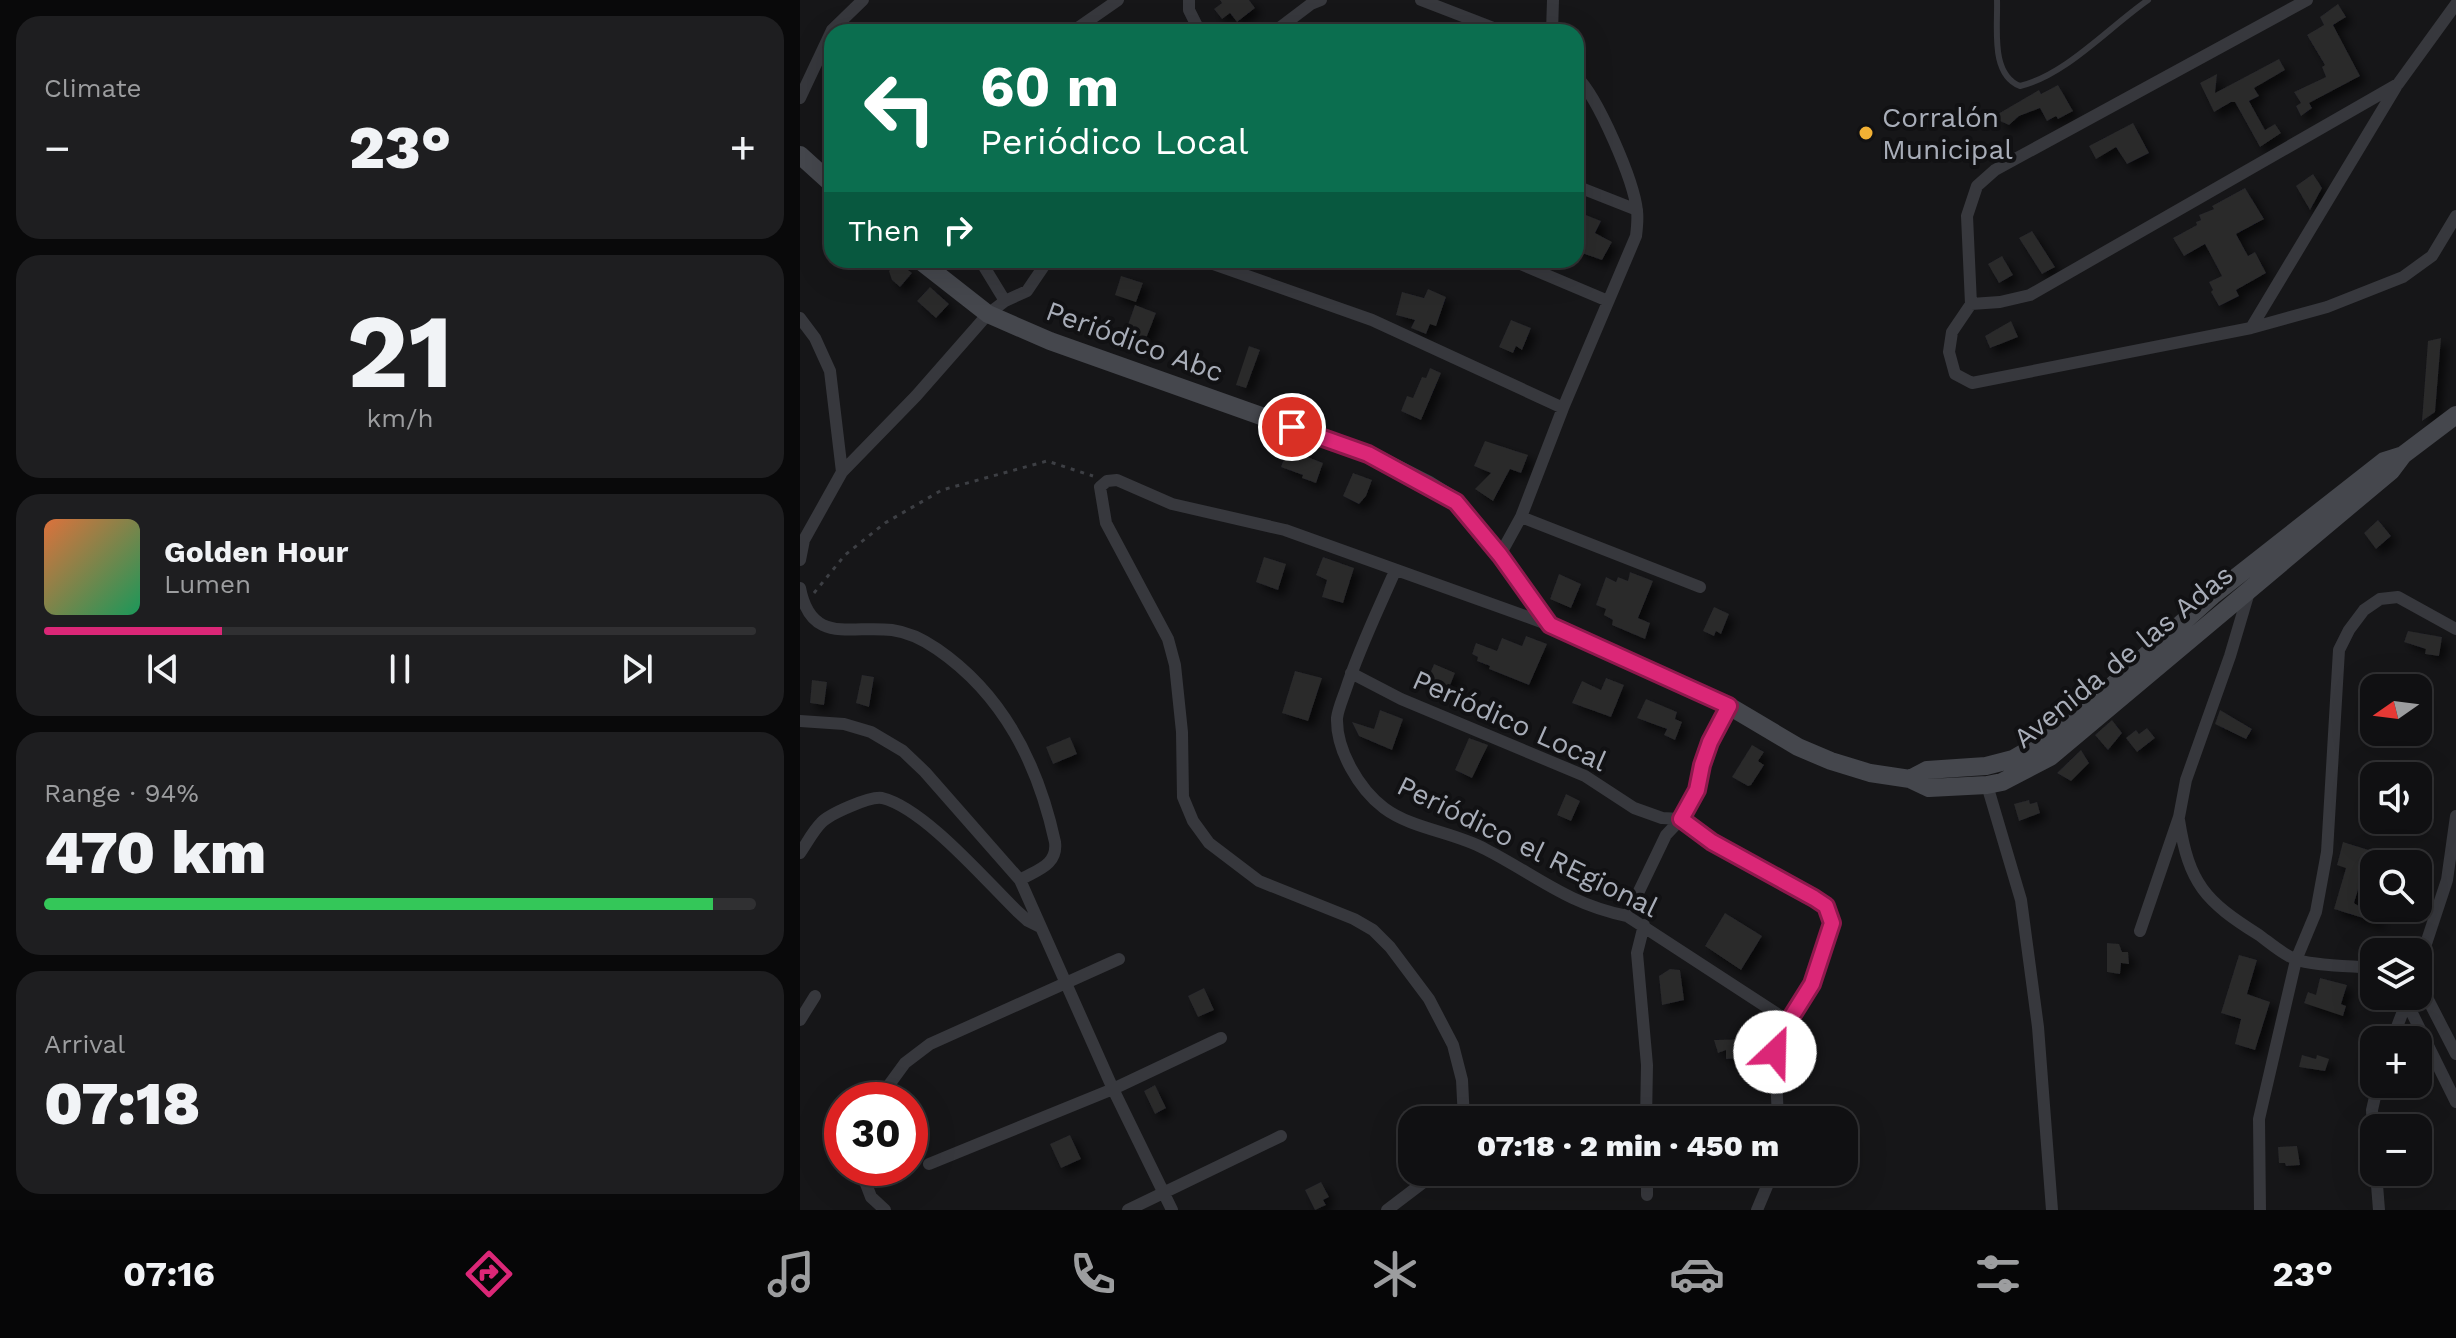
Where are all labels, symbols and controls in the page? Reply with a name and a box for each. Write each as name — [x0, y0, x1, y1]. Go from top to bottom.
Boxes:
text: 60 m — [980, 54, 1119, 120]
icon: left — [848, 56, 952, 160]
text: Climate — [44, 73, 142, 103]
place label: Corralón Municipal — [1882, 101, 2013, 166]
text: 23° — [349, 112, 451, 183]
text: Periódico Local — [980, 121, 1249, 163]
text: − — [44, 122, 71, 174]
text: + — [729, 122, 756, 174]
marker: Corralón Municipal — [1857, 124, 1875, 142]
icon: right — [936, 208, 980, 252]
text: Then — [848, 213, 920, 248]
text: 21 — [347, 290, 453, 412]
street label: Periódico Abc — [1042, 294, 1228, 389]
pin — [1258, 393, 1326, 461]
text: km/h — [367, 403, 433, 433]
icon: arrive — [1270, 405, 1314, 449]
text: Golden Hour — [164, 534, 348, 569]
street label: Avenida de las Adas — [2007, 558, 2240, 755]
text: Lumen — [164, 569, 251, 599]
icon: previous — [141, 647, 185, 691]
icon: pause — [378, 647, 422, 691]
icon: next — [615, 647, 659, 691]
street label: Periódico Local — [1408, 663, 1612, 778]
north arrow — [2360, 674, 2432, 746]
map controls — [2360, 674, 2432, 1186]
button: sound — [2360, 762, 2432, 834]
street label: Periódico el REgional — [1392, 769, 1664, 924]
text: Range · 94% — [44, 778, 199, 808]
text: 470 km — [44, 817, 266, 888]
button: search — [2360, 850, 2432, 922]
button: layers — [2360, 938, 2432, 1010]
position arrow — [1733, 1010, 1817, 1094]
button: + — [2360, 1026, 2432, 1098]
text: Arrival — [44, 1029, 125, 1059]
text: 07:18 — [44, 1068, 200, 1139]
speed limit sign: 30 — [824, 1082, 928, 1186]
button: − — [2360, 1114, 2432, 1186]
text: 07:18 · 2 min · 450 m — [1477, 1128, 1779, 1163]
icon: directions — [461, 1246, 517, 1302]
icon: music — [763, 1246, 819, 1302]
icon: phone — [1065, 1246, 1121, 1302]
icon: climate — [1367, 1246, 1423, 1302]
icon: car — [1669, 1246, 1725, 1302]
icon: filters — [1970, 1246, 2026, 1302]
text: 07:16 — [123, 1253, 215, 1295]
text: 23° — [2272, 1253, 2333, 1295]

